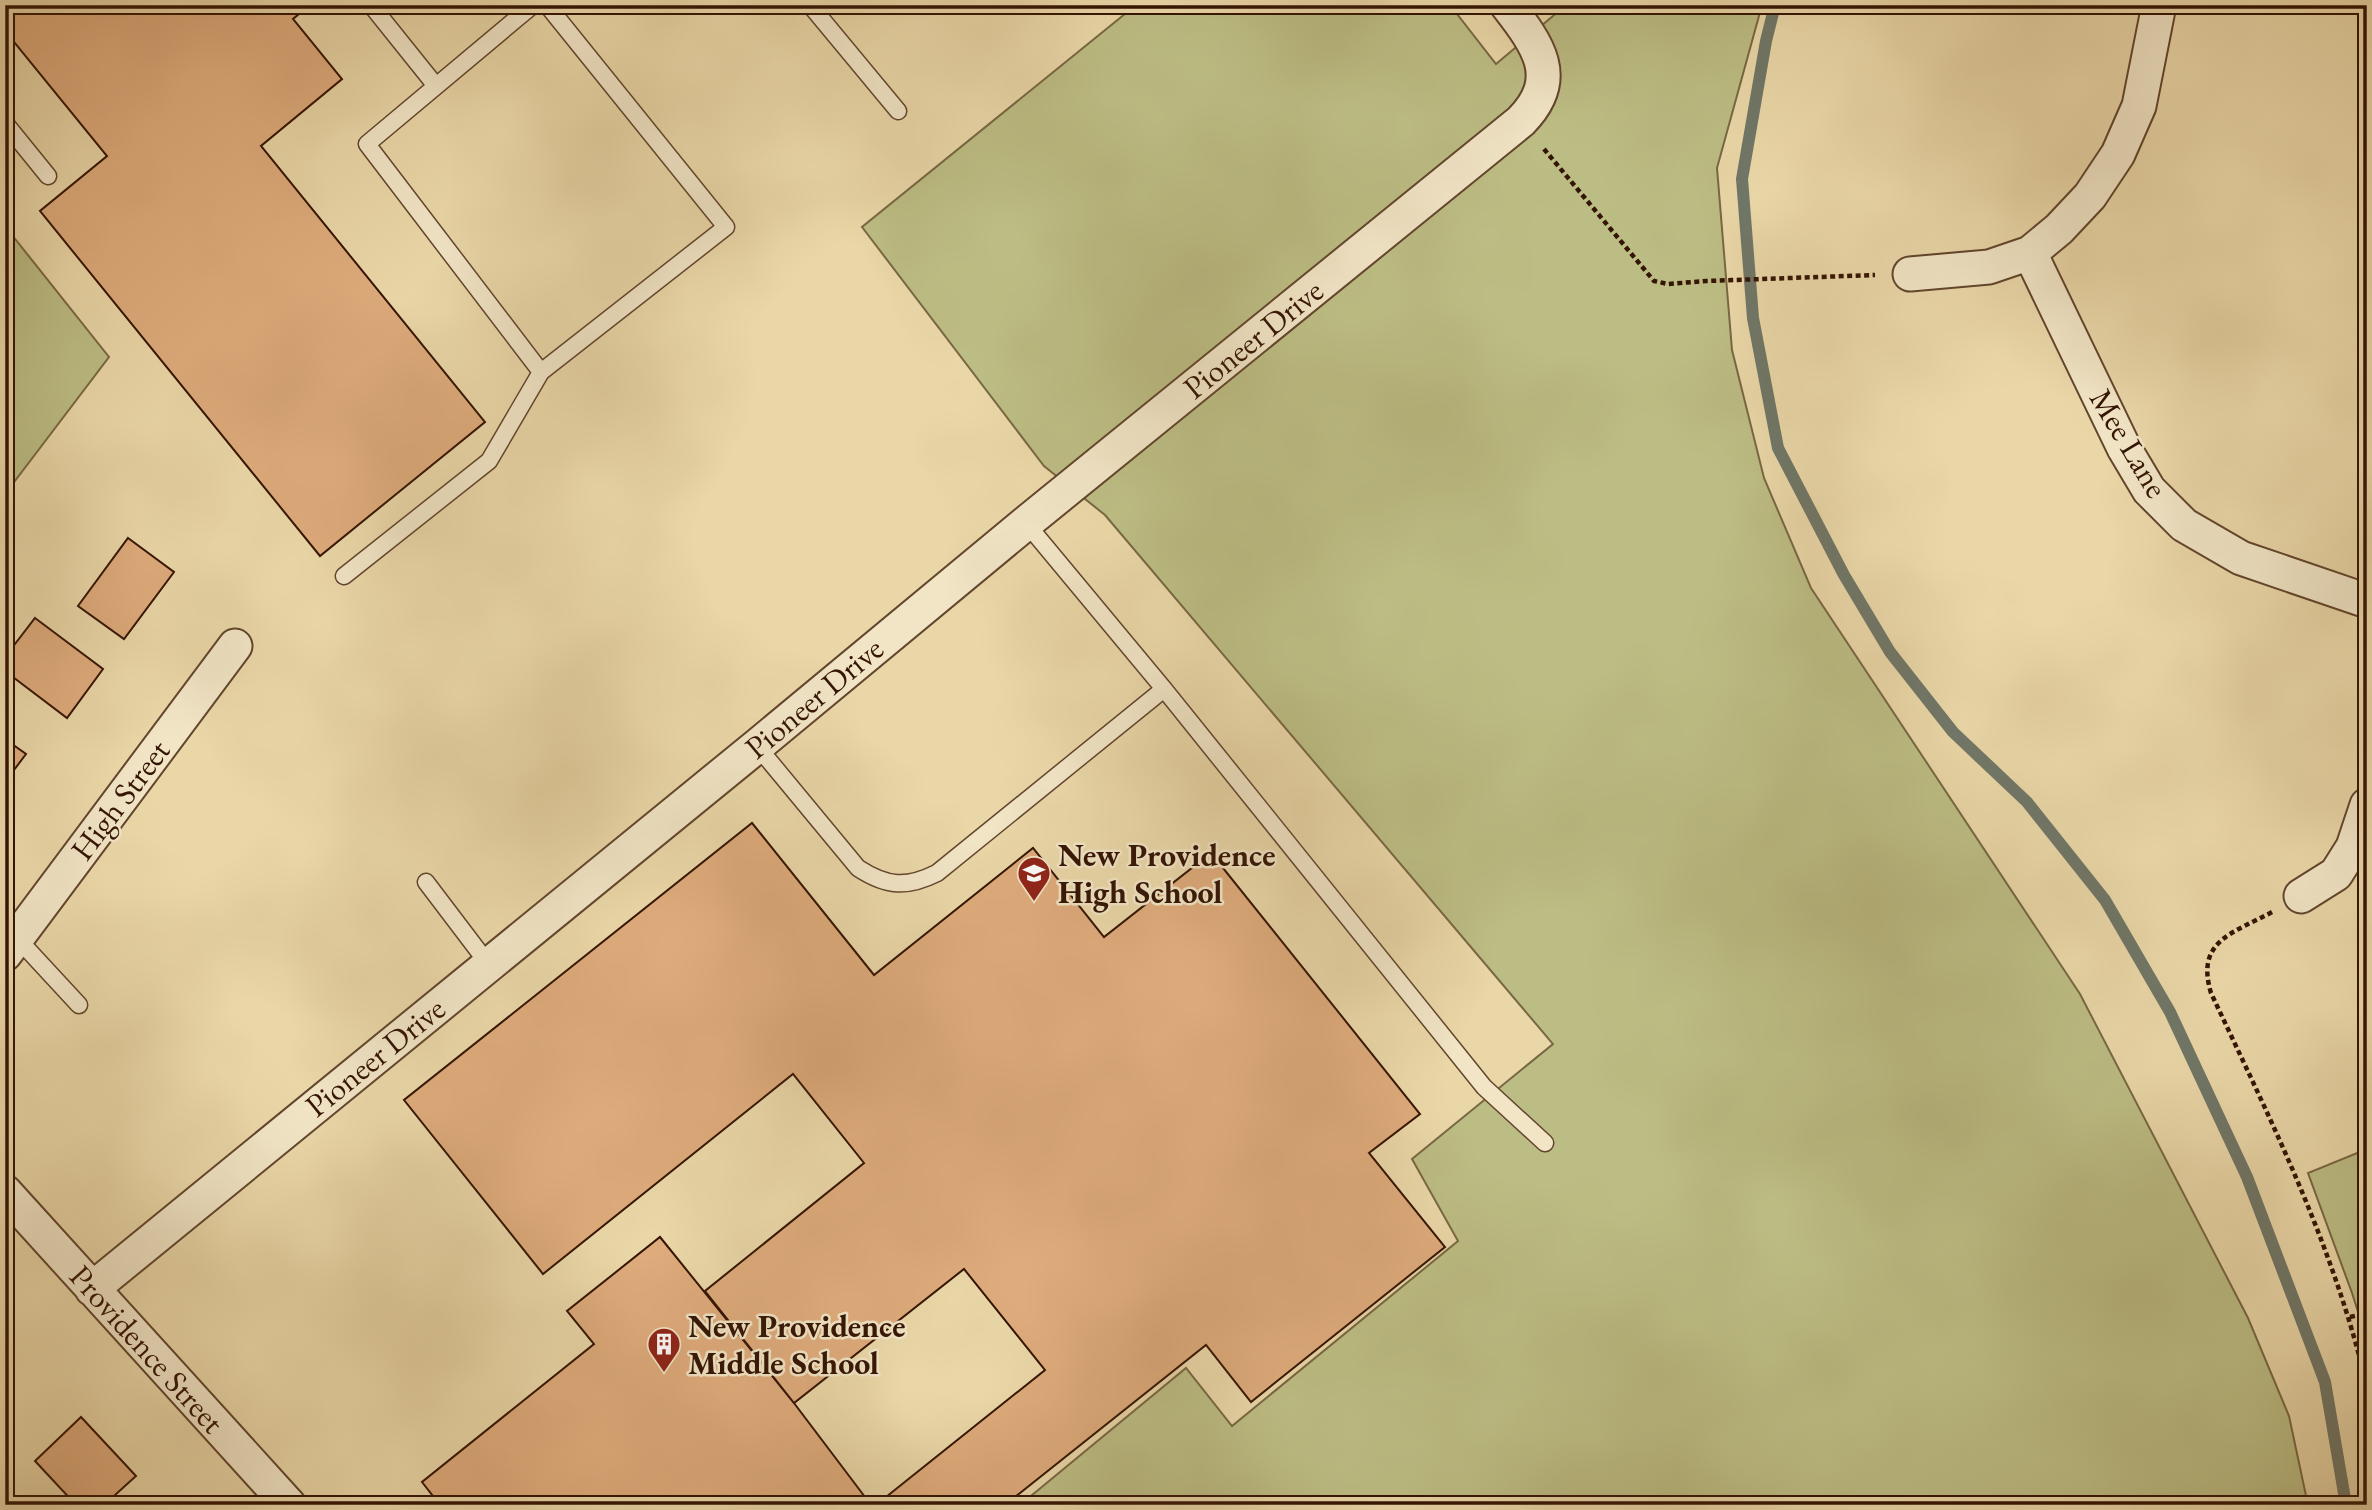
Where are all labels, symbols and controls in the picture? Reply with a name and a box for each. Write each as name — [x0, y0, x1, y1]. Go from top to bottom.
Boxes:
street label: Pioneer Drive — [1174, 270, 1332, 408]
street label: Mee Lane — [2080, 381, 2178, 505]
street label: Pioneer Drive — [736, 628, 892, 768]
street label: High Street — [61, 731, 179, 869]
place label: New Providence High School — [1058, 834, 1276, 913]
school or university icon: New Providence High School — [1015, 854, 1053, 903]
street label: Pioneer Drive — [296, 988, 454, 1126]
street label: Providence Street — [60, 1256, 234, 1442]
place label: New Providence Middle School — [688, 1305, 906, 1384]
building icon: New Providence Middle School — [645, 1325, 683, 1374]

